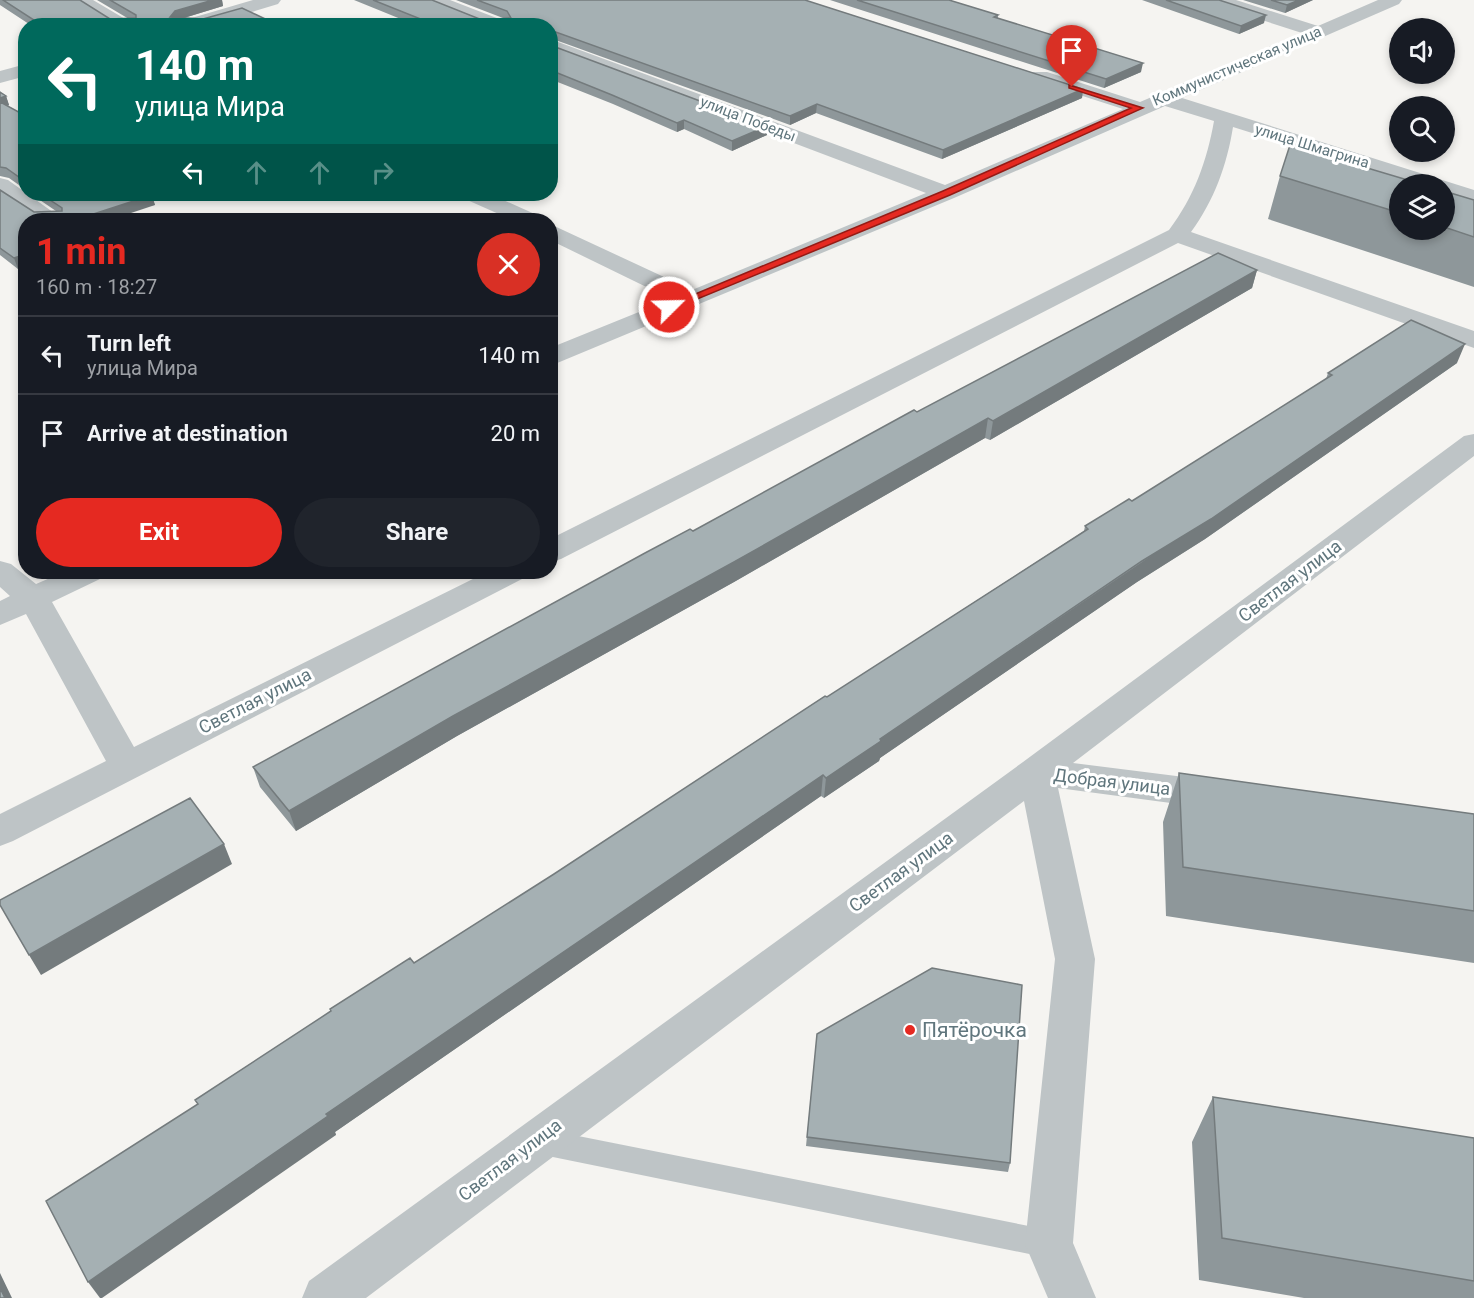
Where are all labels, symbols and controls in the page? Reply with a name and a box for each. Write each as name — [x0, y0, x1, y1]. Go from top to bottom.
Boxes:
map controls — [1389, 18, 1455, 240]
button: sound — [1389, 18, 1455, 84]
street label: Коммунистическая улица — [1150, 22, 1324, 110]
pin — [1046, 25, 1097, 87]
icon: arrive — [1055, 34, 1088, 67]
text: 140 m — [135, 41, 254, 90]
icon: left — [36, 42, 114, 120]
text: улица Мира — [135, 91, 285, 123]
street label: улица Победы — [698, 92, 798, 146]
button: search — [1389, 96, 1455, 162]
street label: улица Шмагрина — [1253, 120, 1371, 172]
icon: left — [177, 156, 210, 189]
icon: ahead — [240, 156, 273, 189]
icon: ahead — [303, 156, 336, 189]
icon: right — [366, 156, 399, 189]
button: layers — [1389, 174, 1455, 240]
text: 1 min — [36, 231, 127, 273]
button: close — [477, 233, 540, 296]
text: 160 m · 18:27 — [36, 275, 157, 299]
position arrow — [637, 275, 701, 339]
text: Turn left — [87, 331, 171, 356]
icon: left — [36, 339, 69, 372]
text: 140 m — [478, 343, 540, 368]
text: улица Мира — [87, 356, 198, 380]
icon: arrive — [36, 417, 69, 450]
text: Arrive at destination — [87, 421, 288, 446]
text: 20 m — [491, 421, 540, 446]
button: Exit — [36, 498, 282, 567]
button: Share — [294, 498, 540, 567]
street label: Светлая улица — [1234, 535, 1345, 626]
street label: Светлая улица — [195, 663, 314, 738]
street label: Добрая улица — [1053, 764, 1172, 799]
street label: Светлая улица — [845, 827, 957, 916]
place label: Пятёрочка — [922, 1018, 1027, 1042]
marker: Пятёрочка — [903, 1023, 917, 1037]
street label: Светлая улица — [454, 1114, 565, 1205]

